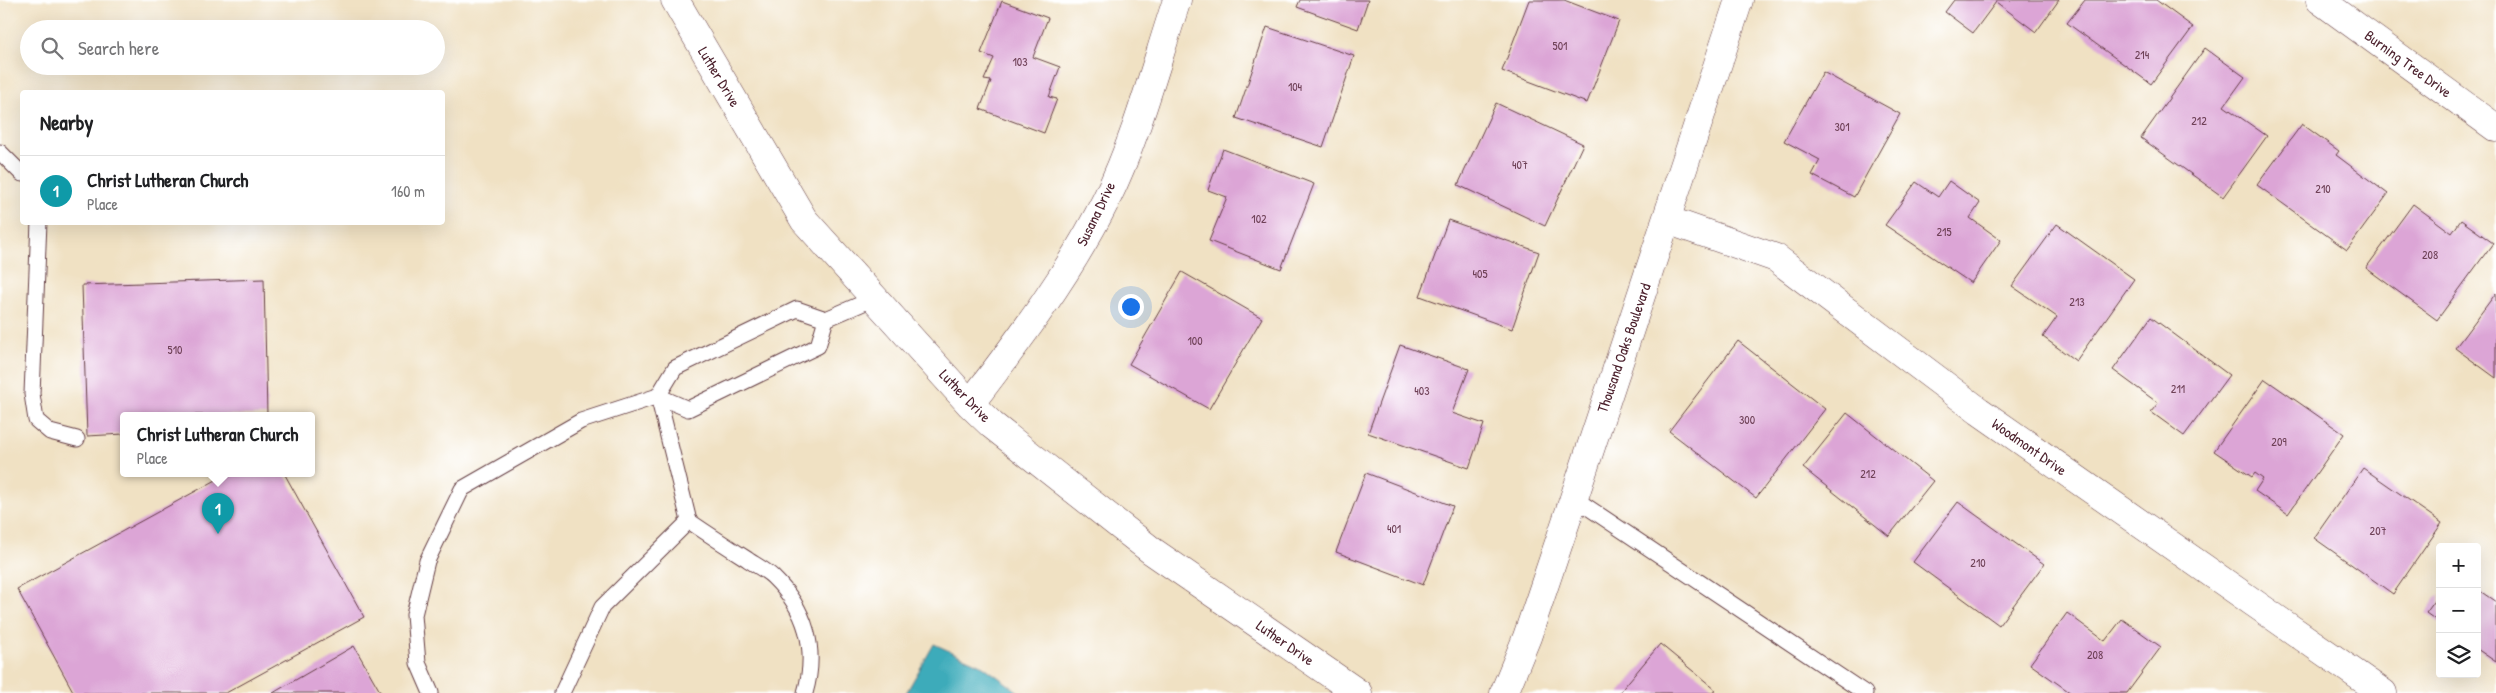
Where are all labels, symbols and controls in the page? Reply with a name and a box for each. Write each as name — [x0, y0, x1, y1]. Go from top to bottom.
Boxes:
search box — [20, 20, 445, 75]
street label: Burning Tree Drive — [2361, 25, 2456, 102]
icon: search — [38, 34, 66, 62]
text: Search here — [78, 35, 159, 61]
house number: 501 — [1553, 37, 1567, 54]
street label: Luther Drive — [693, 43, 746, 111]
house number: 214 — [2135, 46, 2150, 63]
house number: 103 — [1012, 53, 1028, 70]
house number: 104 — [1288, 78, 1303, 95]
text: Nearby — [40, 108, 93, 137]
house number: 212 — [2191, 112, 2207, 129]
house number: 301 — [1834, 118, 1850, 135]
house number: 407 — [1512, 156, 1528, 173]
text: Christ Lutheran Church — [87, 167, 248, 193]
street label: Susana Drive — [1071, 178, 1120, 249]
text: 1 — [53, 180, 59, 202]
text: 160 m — [391, 180, 425, 202]
house number: 210 — [2315, 180, 2331, 197]
text: Place — [87, 193, 118, 215]
house number: 102 — [1251, 210, 1267, 227]
house number: 215 — [1936, 223, 1952, 240]
house number: 208 — [2422, 246, 2438, 263]
house number: 405 — [1473, 265, 1487, 282]
street label: Thousand Oaks Boulevard — [1591, 280, 1656, 415]
house number: 213 — [2069, 293, 2085, 310]
your location — [1118, 294, 1144, 320]
house number: 100 — [1187, 332, 1203, 349]
house number: 510 — [168, 341, 182, 358]
street label: Luther Drive — [935, 364, 996, 427]
house number: 211 — [2171, 380, 2185, 397]
house number: 403 — [1414, 382, 1430, 399]
house number: 300 — [1739, 411, 1755, 428]
popup — [120, 412, 315, 477]
street label: Woodmont Drive — [1988, 413, 2071, 480]
text: Christ Lutheran Church — [137, 421, 298, 447]
house number: 209 — [2271, 433, 2287, 450]
text: Place — [137, 447, 168, 469]
house number: 212 — [1860, 465, 1876, 482]
pin: 1 — [202, 493, 234, 534]
house number: 401 — [1387, 520, 1401, 537]
house number: 207 — [2370, 522, 2387, 539]
map controls — [2436, 543, 2481, 678]
button: + — [2436, 543, 2481, 588]
house number: 210 — [1970, 554, 1986, 571]
button: − — [2436, 588, 2481, 633]
street label: Luther Drive — [1252, 615, 1319, 670]
button: layers — [2436, 633, 2481, 678]
house number: 208 — [2087, 646, 2103, 663]

